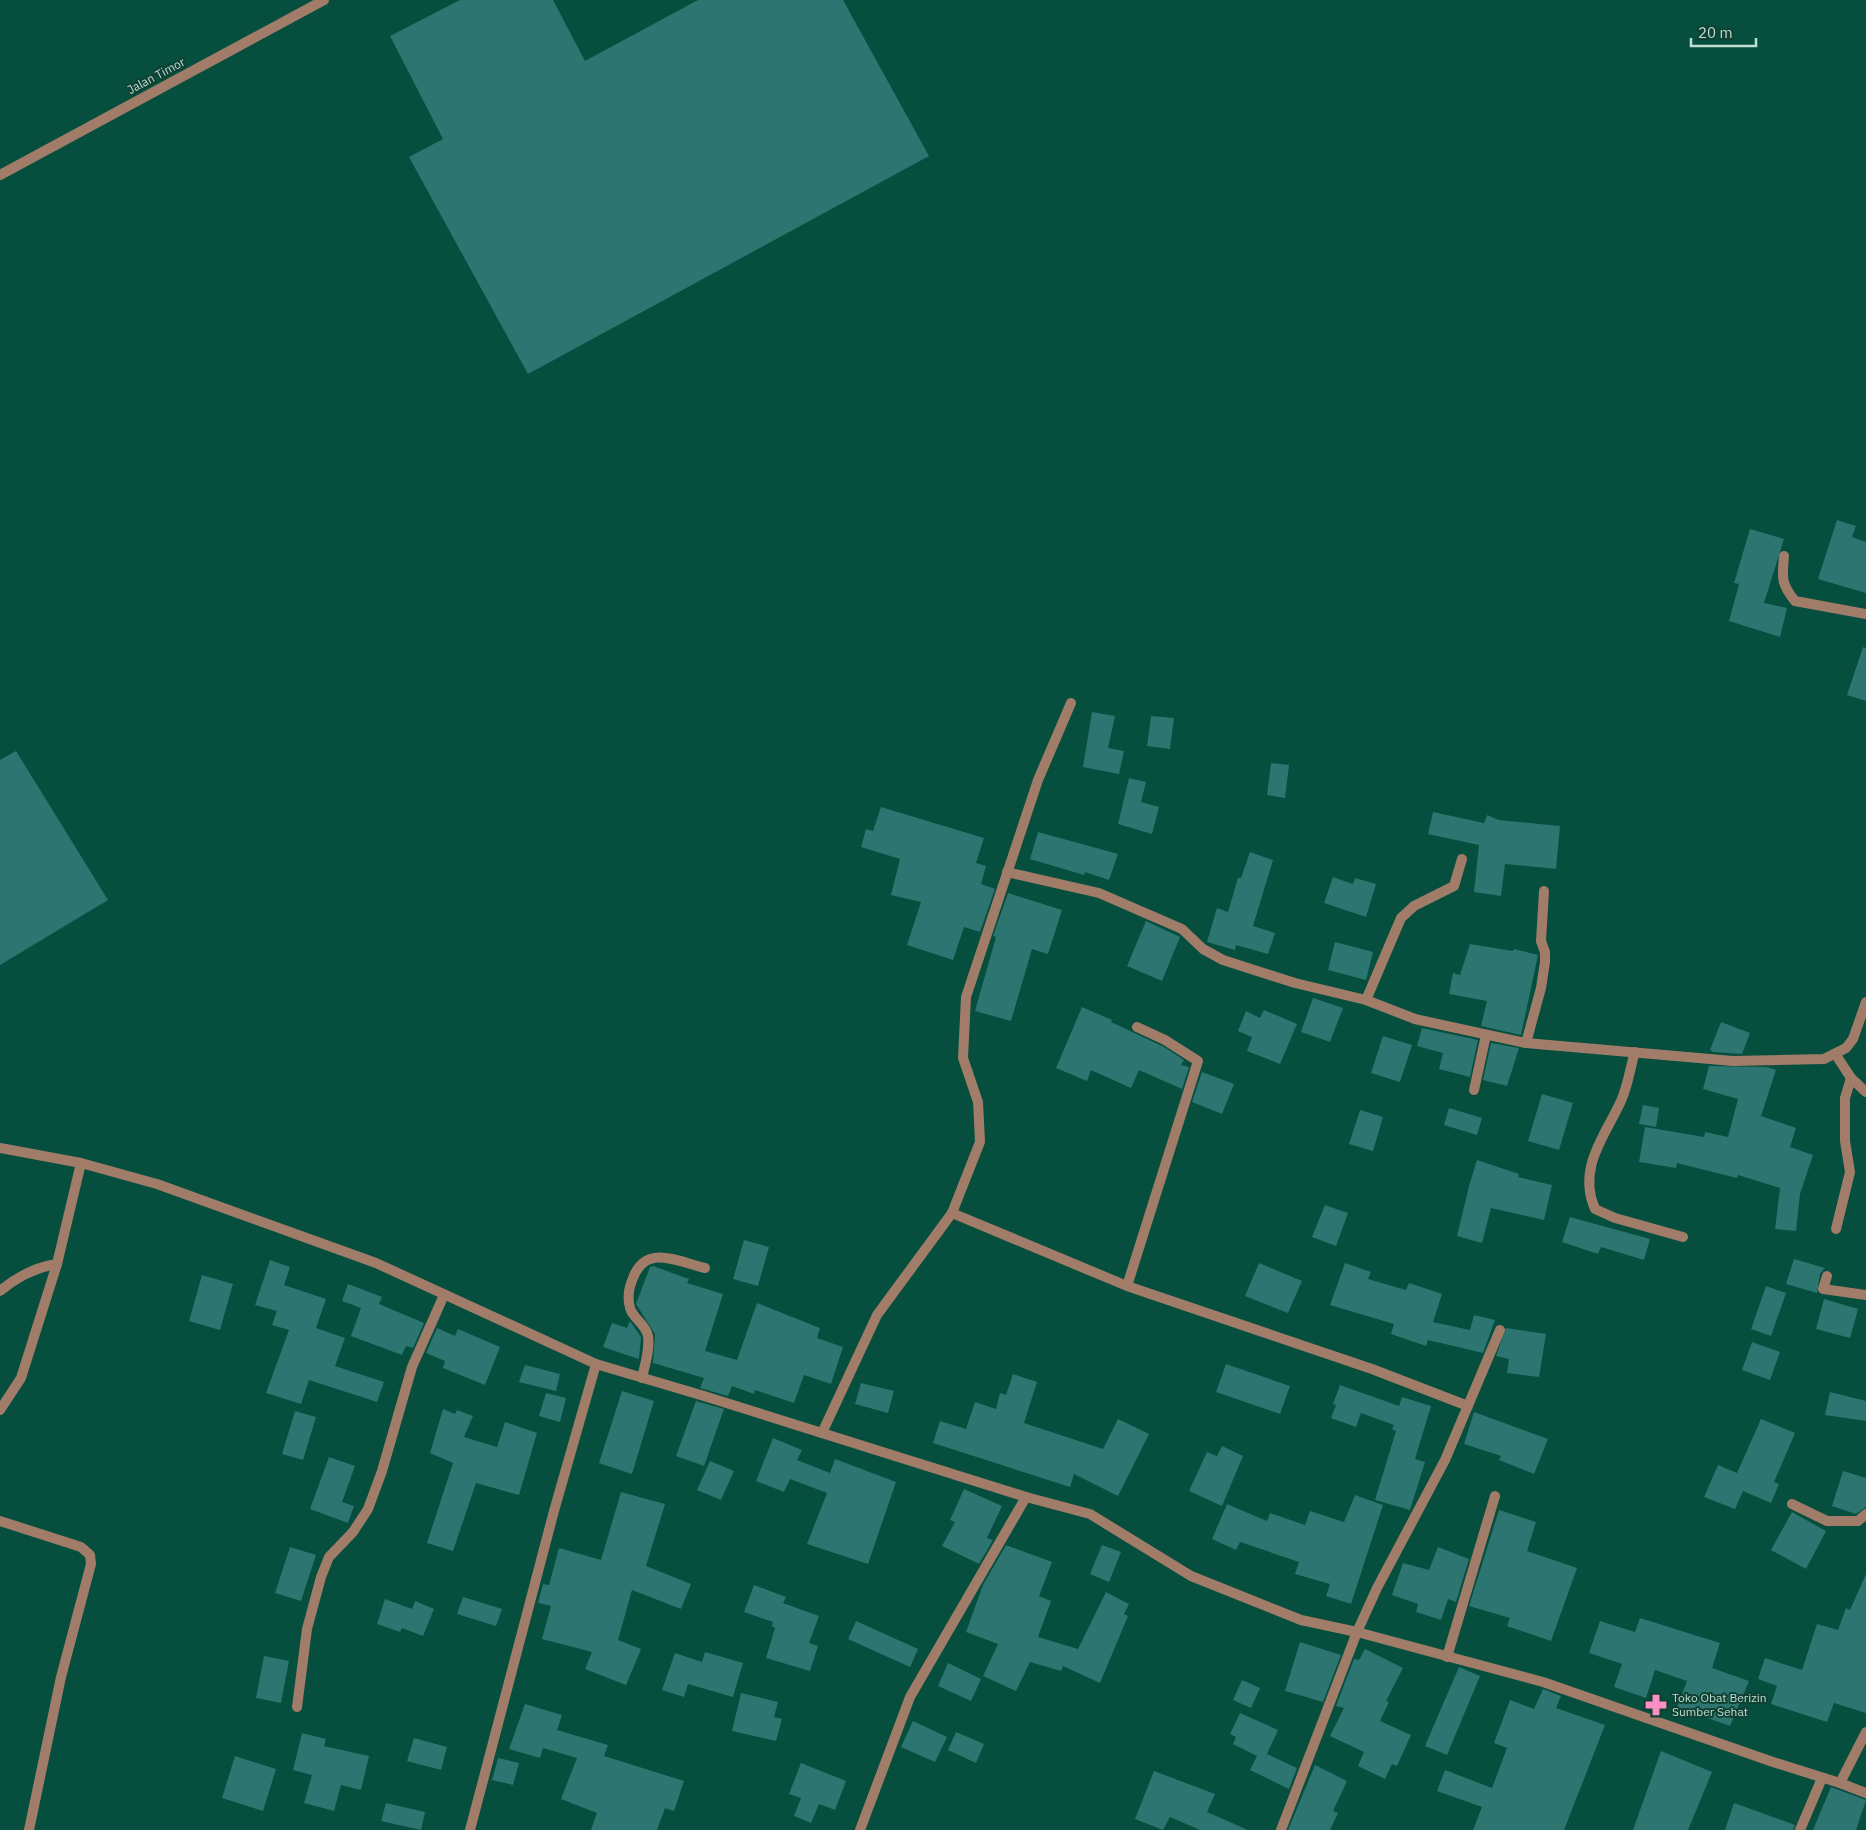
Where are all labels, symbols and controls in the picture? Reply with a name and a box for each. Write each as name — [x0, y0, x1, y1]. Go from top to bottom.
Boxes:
scale bar — [1691, 15, 1756, 47]
text: 20 m — [1698, 23, 1733, 42]
street label: Jalan Timor — [124, 54, 188, 97]
place label: Toko Obat Berizin Sumber Sehat — [1672, 1690, 1767, 1719]
pharmacy icon: Toko Obat Berizin Sumber Sehat — [1643, 1692, 1669, 1718]

